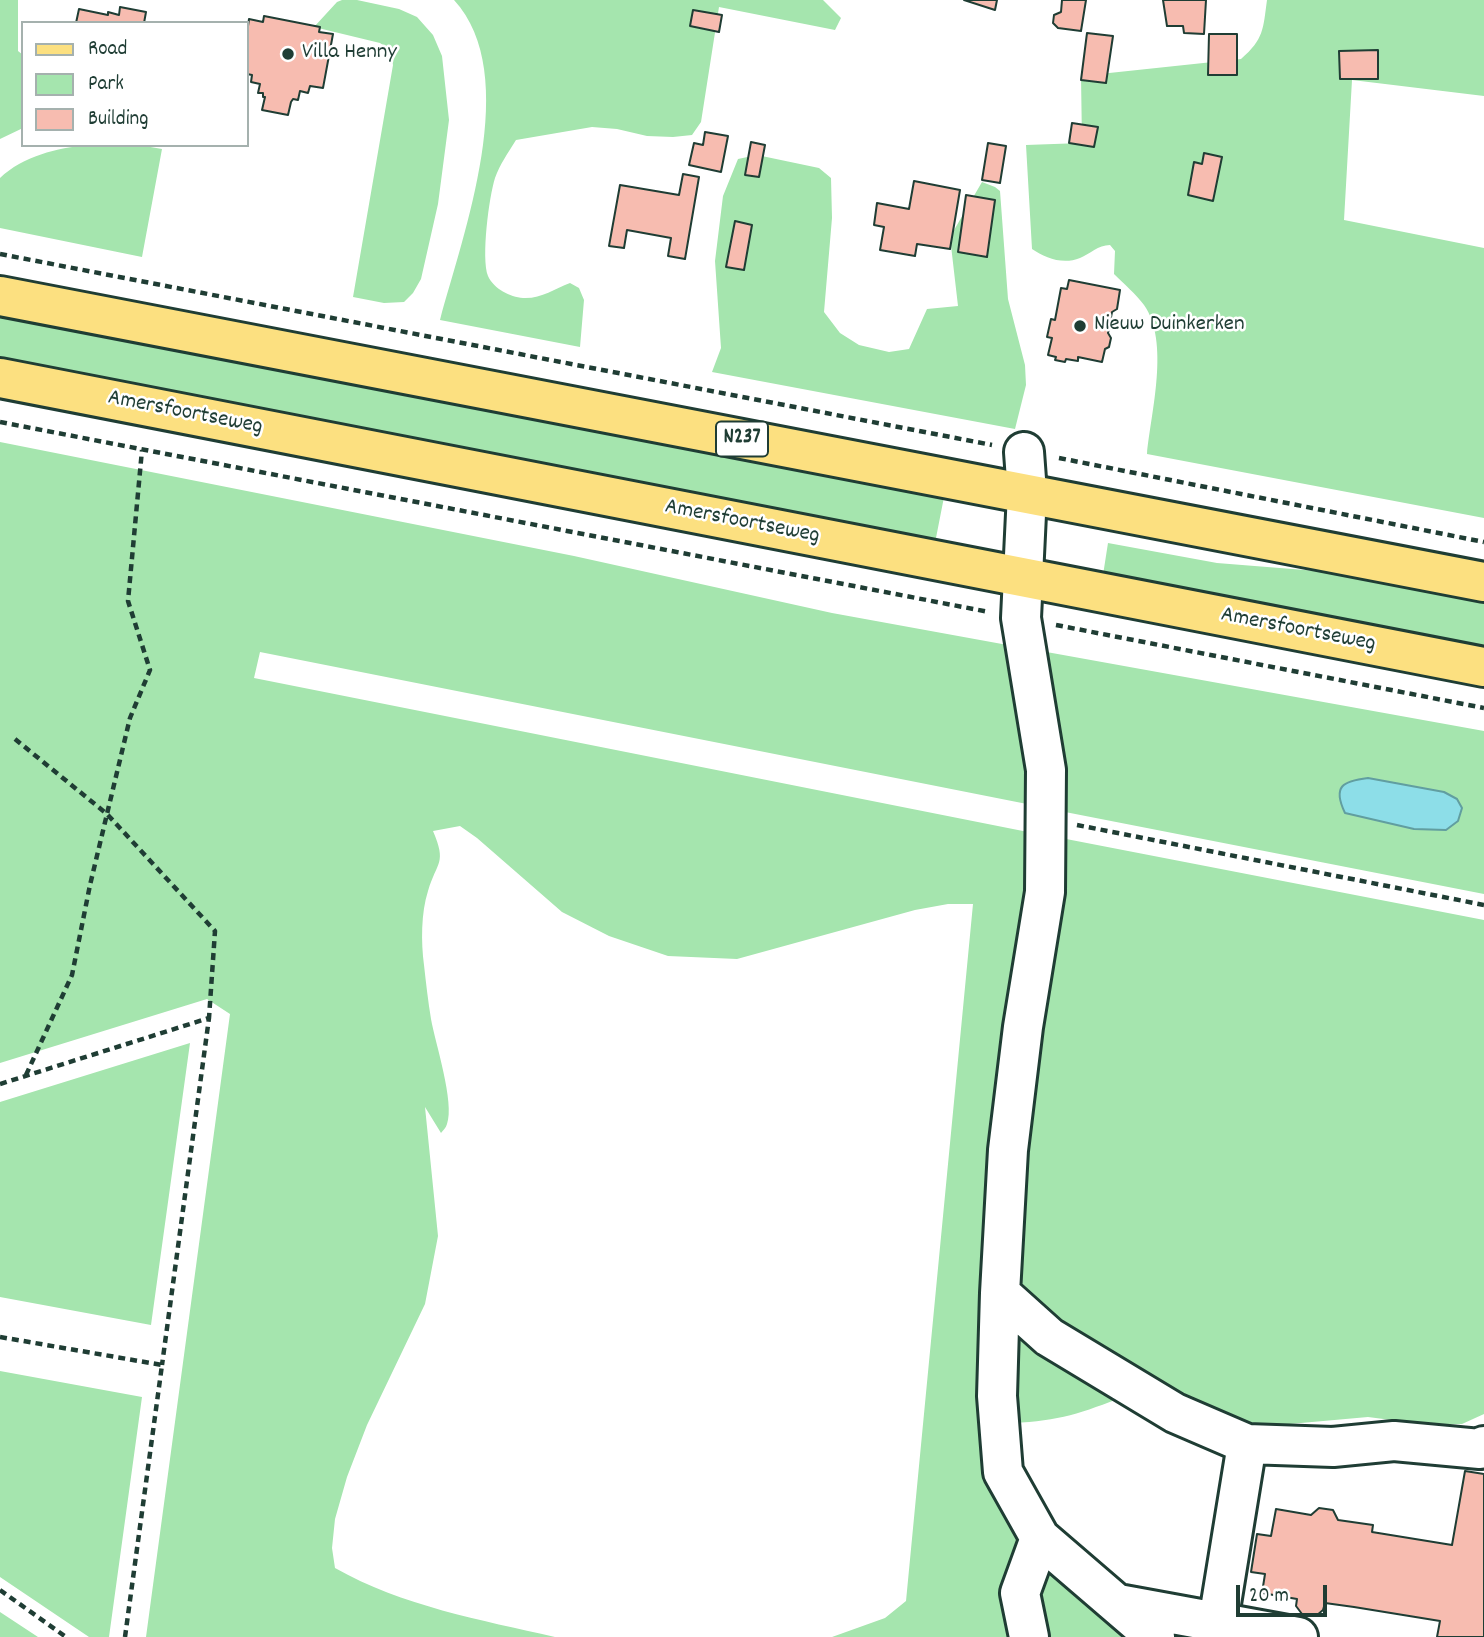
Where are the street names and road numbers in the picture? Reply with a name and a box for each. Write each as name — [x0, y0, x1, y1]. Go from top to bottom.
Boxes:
street label: Amersfoortseweg — [105, 385, 265, 443]
road number: N237 — [716, 422, 768, 457]
street label: Amersfoortseweg — [662, 494, 822, 552]
street label: Amersfoortseweg — [1218, 602, 1378, 660]

